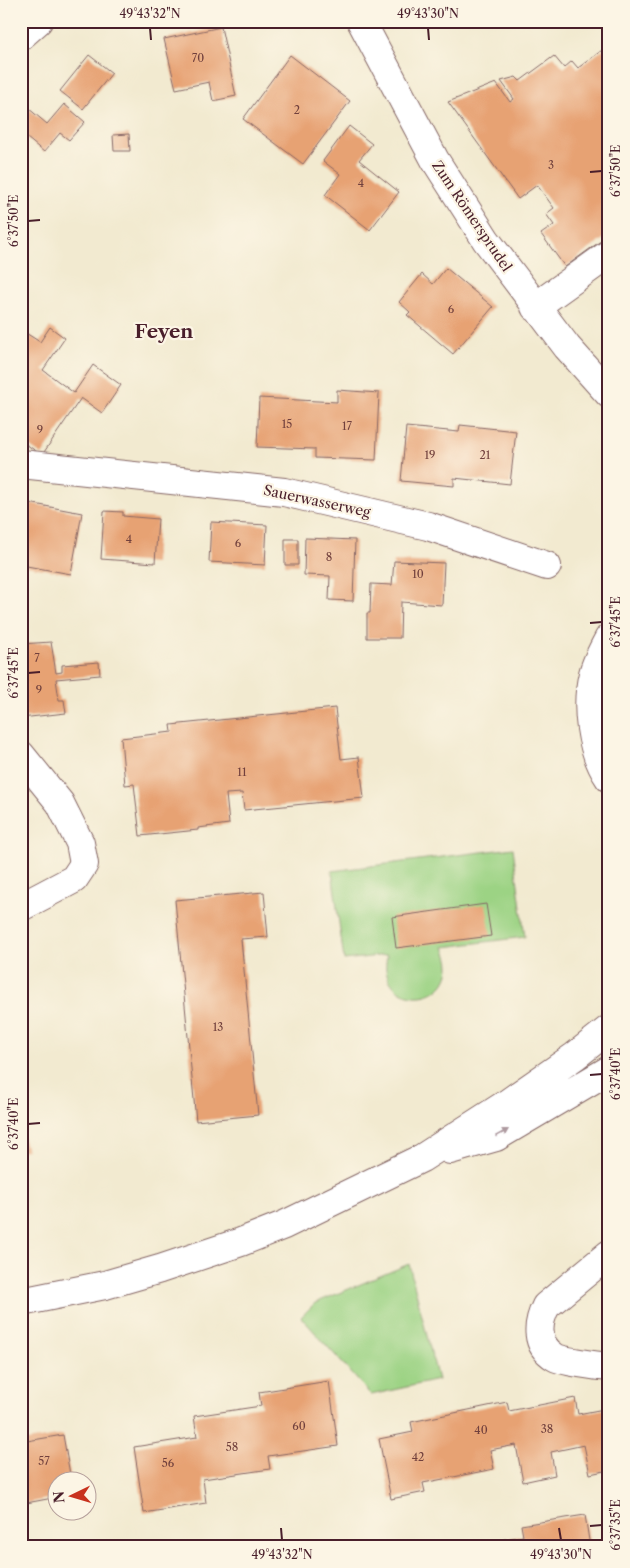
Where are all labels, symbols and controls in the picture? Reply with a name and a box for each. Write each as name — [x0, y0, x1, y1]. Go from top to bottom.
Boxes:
text: 49°43'32"N — [119, 6, 181, 21]
text: 49°43'30"N — [397, 6, 459, 21]
house number: 70 — [192, 51, 204, 65]
house number: 2 — [294, 103, 300, 117]
text: 6°37'50"E — [608, 145, 623, 197]
street label: Zum Römersprudel — [428, 157, 516, 275]
house number: 3 — [548, 158, 554, 172]
house number: 4 — [358, 176, 364, 190]
text: 6°37'50"E — [6, 195, 21, 247]
house number: 6 — [448, 302, 455, 316]
district label: Feyen — [135, 320, 193, 343]
house number: 15 — [282, 417, 292, 431]
house number: 17 — [342, 419, 353, 433]
house number: 9 — [37, 423, 43, 437]
house number: 19 — [424, 448, 436, 462]
house number: 21 — [480, 448, 491, 462]
street label: Sauerwasserweg — [262, 481, 373, 521]
house number: 4 — [126, 532, 132, 546]
house number: 6 — [235, 536, 242, 550]
house number: 8 — [326, 550, 332, 564]
house number: 10 — [412, 567, 424, 581]
text: 6°37'45"E — [608, 596, 623, 648]
text: 6°37'45"E — [6, 647, 21, 699]
house number: 7 — [34, 651, 40, 665]
house number: 9 — [36, 683, 42, 697]
house number: 11 — [237, 765, 247, 779]
house number: 13 — [213, 1020, 223, 1034]
text: 6°37'40"E — [608, 1048, 623, 1100]
text: 6°37'40"E — [6, 1098, 21, 1150]
one-way arrow — [495, 1129, 508, 1138]
house number: 60 — [292, 1419, 306, 1433]
house number: 38 — [541, 1422, 553, 1436]
house number: 40 — [474, 1423, 488, 1437]
house number: 58 — [226, 1440, 238, 1454]
house number: 42 — [412, 1450, 424, 1464]
house number: 57 — [38, 1454, 50, 1468]
house number: 56 — [162, 1456, 175, 1470]
north arrow — [48, 1470, 98, 1520]
text: N — [50, 1490, 69, 1504]
text: 6°37'35"E — [608, 1499, 623, 1551]
text: 49°43'32"N — [251, 1547, 313, 1562]
text: 49°43'30"N — [530, 1547, 592, 1562]

